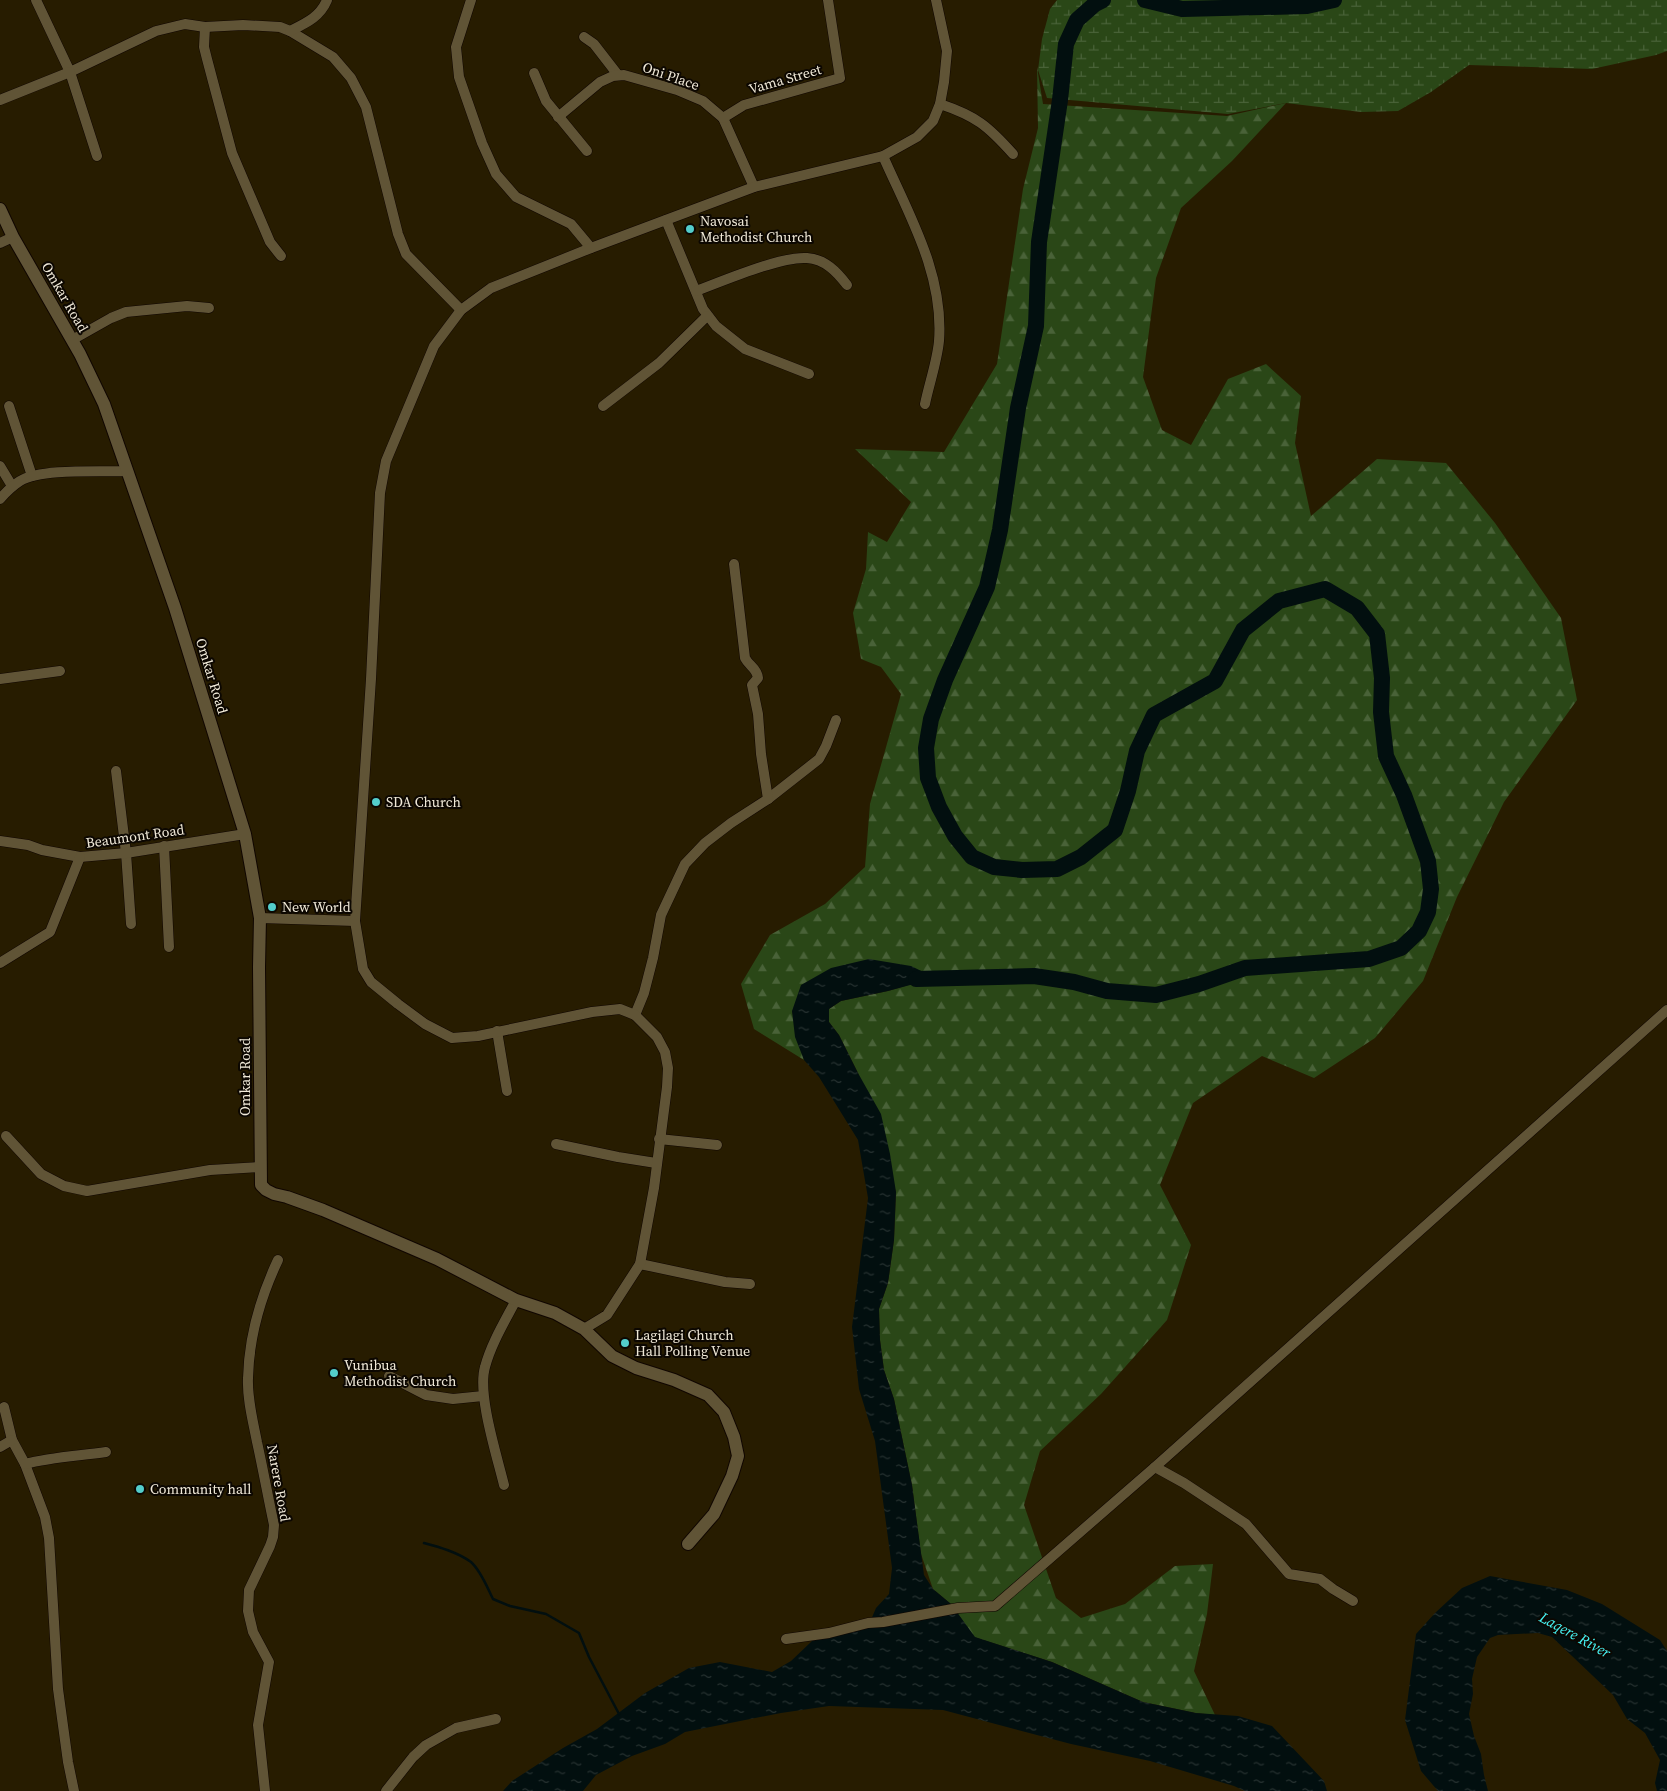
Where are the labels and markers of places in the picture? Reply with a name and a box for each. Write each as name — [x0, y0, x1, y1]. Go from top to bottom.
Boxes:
place label: Navosai Methodist Church — [700, 211, 812, 247]
marker: Navosai Methodist Church — [684, 223, 696, 235]
place label: SDA Church — [386, 792, 461, 812]
marker: SDA Church — [370, 796, 382, 808]
place label: New World — [282, 897, 351, 917]
marker: New World — [266, 901, 278, 913]
place label: Lagilagi Church Hall Polling Venue — [635, 1325, 750, 1361]
marker: Lagilagi Church Hall Polling Venue — [619, 1337, 631, 1349]
place label: Vunibua Methodist Church — [344, 1355, 456, 1391]
marker: Vunibua Methodist Church — [328, 1367, 340, 1379]
place label: Community hall — [150, 1479, 251, 1499]
marker: Community hall — [134, 1483, 146, 1495]

